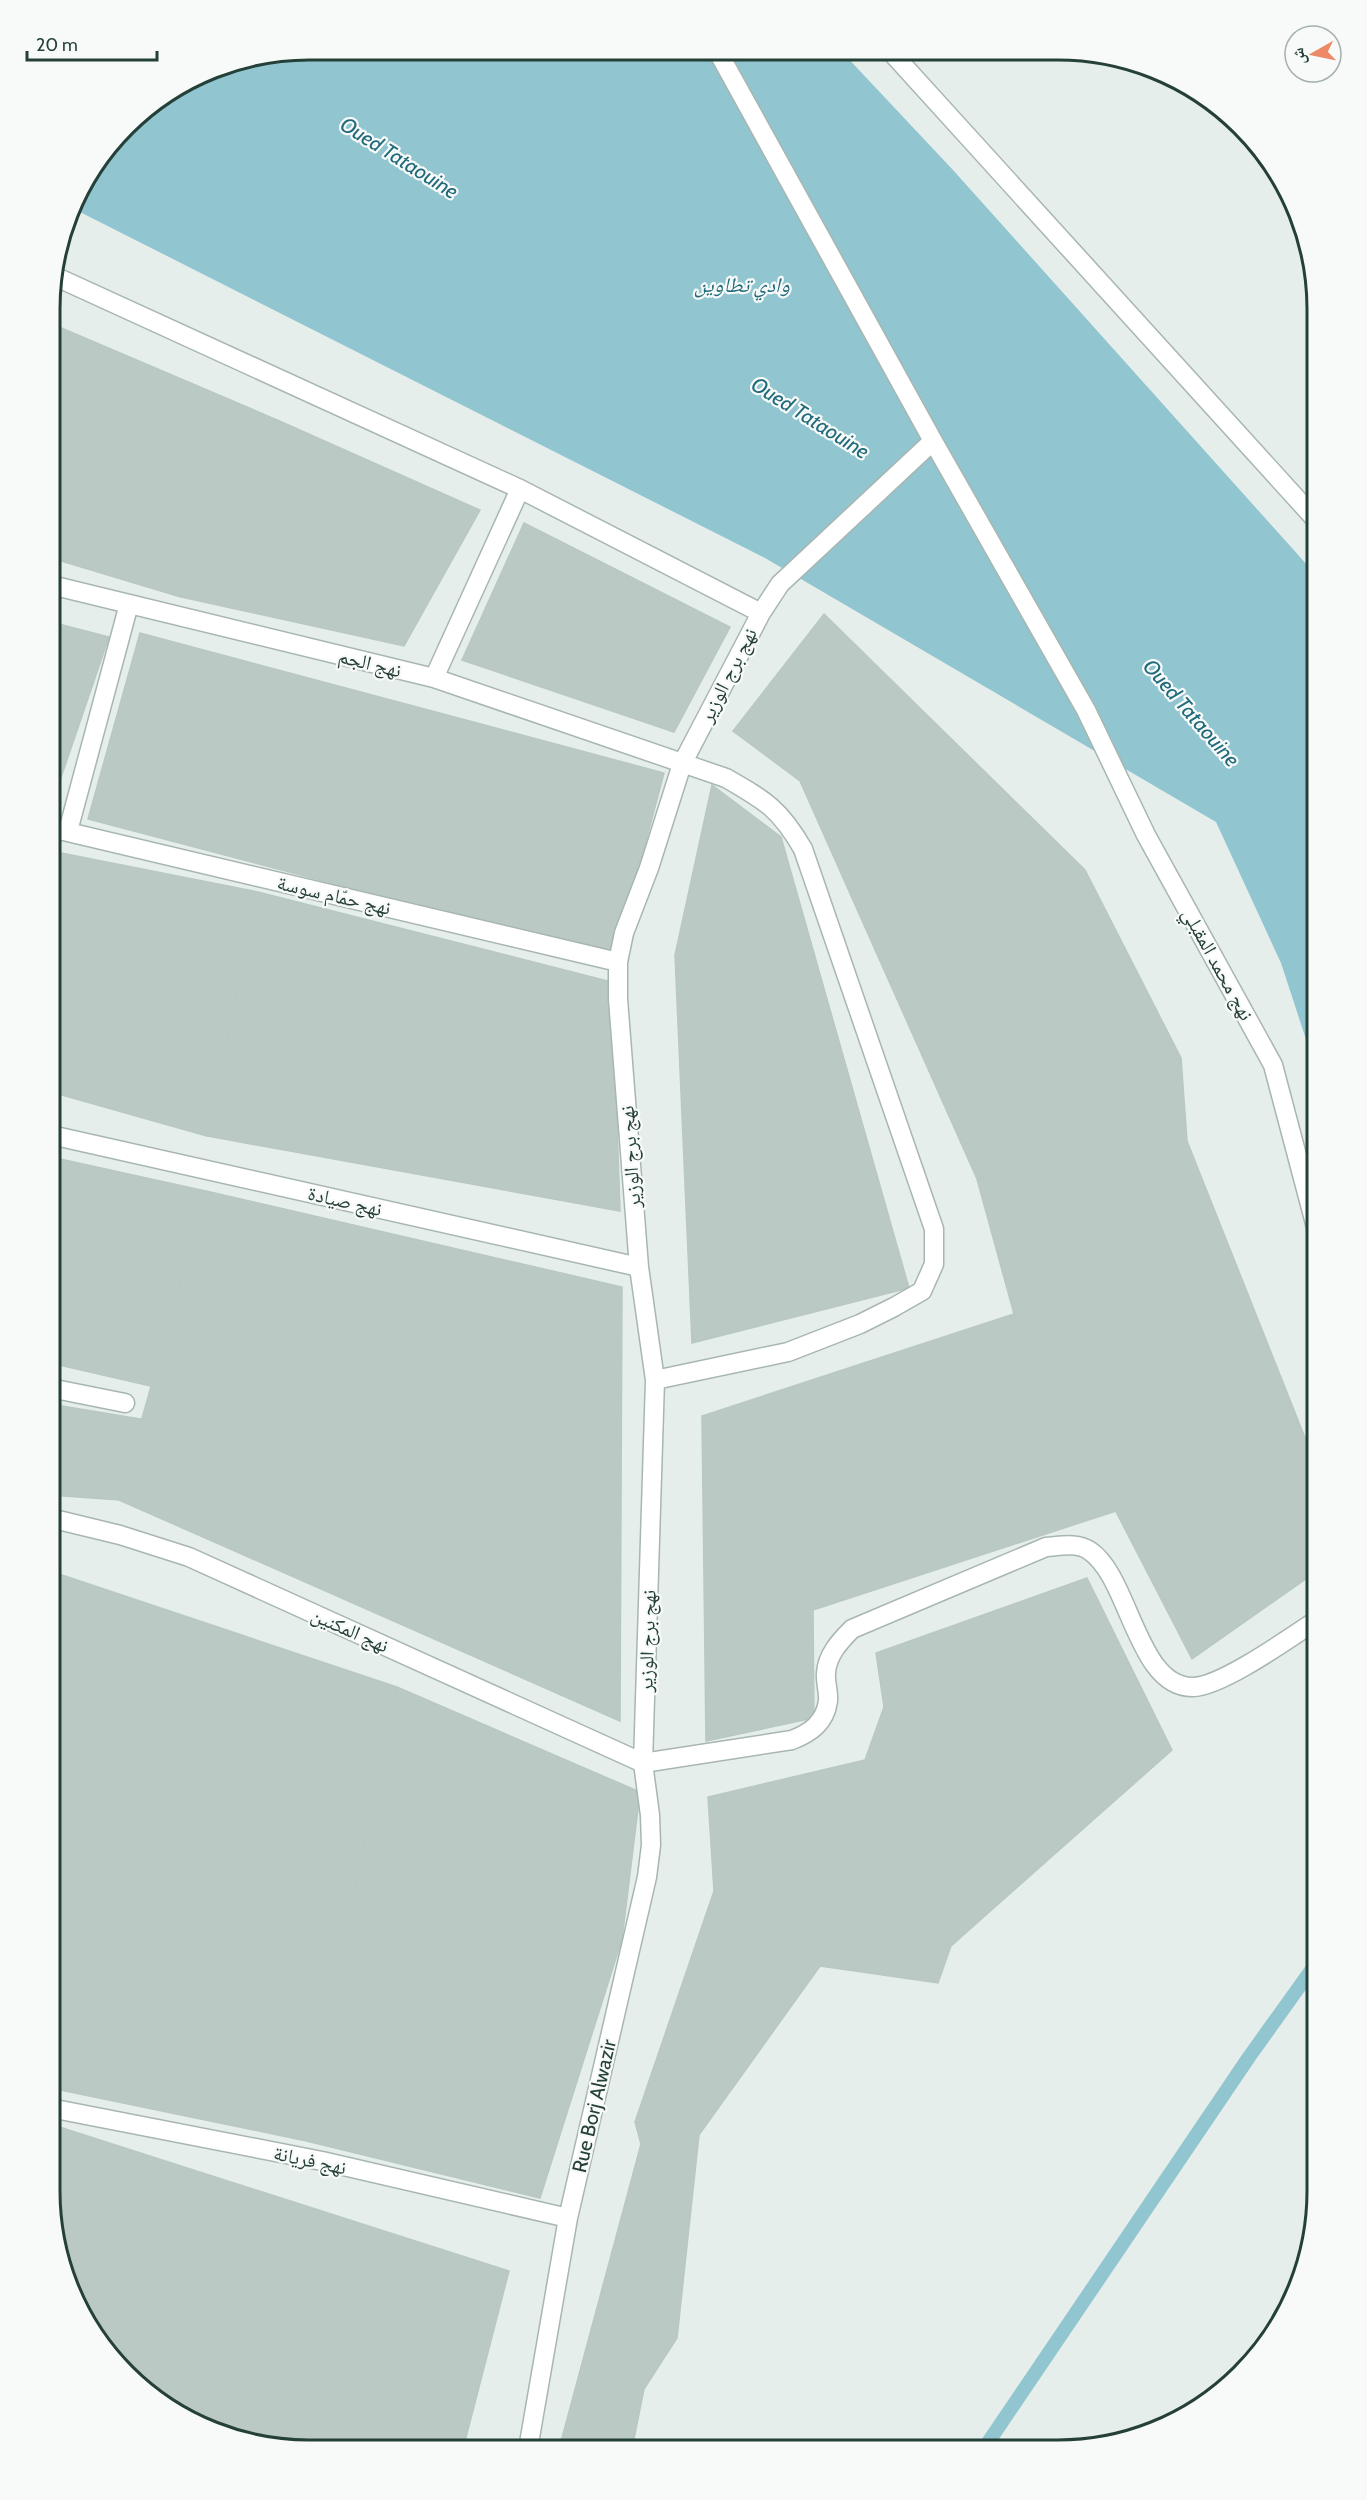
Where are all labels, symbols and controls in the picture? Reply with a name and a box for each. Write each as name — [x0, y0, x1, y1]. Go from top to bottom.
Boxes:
scale bar — [27, 24, 158, 62]
north arrow — [1283, 24, 1343, 84]
text: 20 m — [36, 34, 78, 56]
text: ش — [1288, 46, 1309, 66]
water label: Oued Tataouine — [336, 111, 463, 204]
water label: وادي تطاوين — [694, 272, 790, 301]
water label: Oued Tataouine — [747, 371, 874, 464]
street label: نهج برج الوزير — [694, 624, 763, 728]
street label: نهج الجم — [336, 644, 404, 684]
water label: Oued Tataouine — [1138, 654, 1245, 772]
street label: نهج حمّام سوسة — [274, 870, 393, 922]
street label: نهج محمد المقبلي — [1174, 903, 1259, 1027]
street label: نهج برج الوزير — [614, 1105, 647, 1210]
street label: نهج صيادة — [305, 1181, 384, 1222]
street label: نهج برج الوزير — [633, 1589, 662, 1694]
street label: نهج المكنين — [307, 1602, 392, 1659]
street label: Rue Borj Alwazir — [567, 2036, 621, 2175]
street label: نهج فريانة — [271, 2141, 349, 2180]

